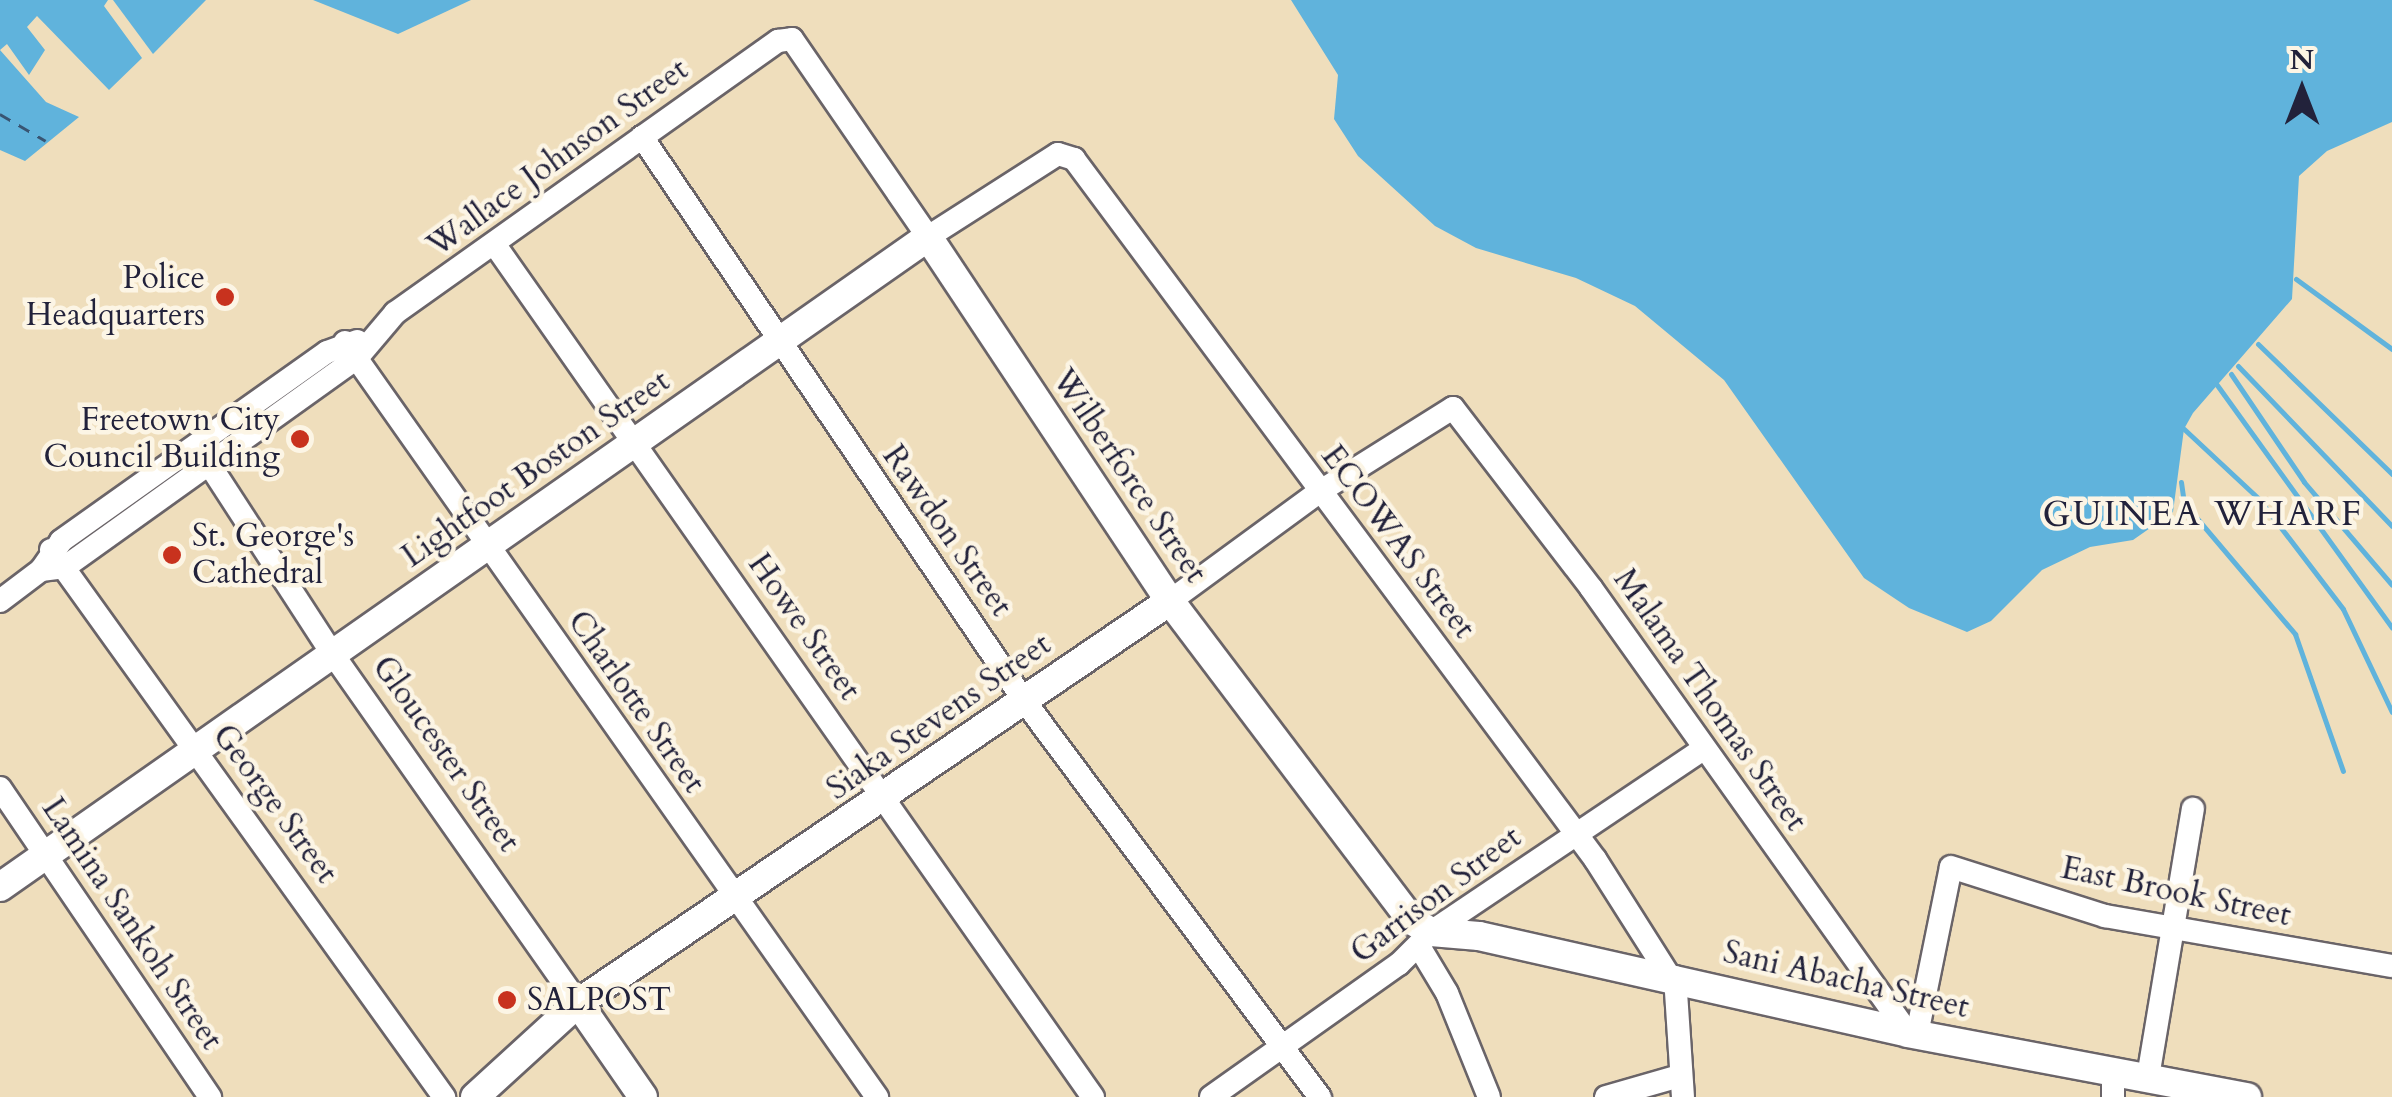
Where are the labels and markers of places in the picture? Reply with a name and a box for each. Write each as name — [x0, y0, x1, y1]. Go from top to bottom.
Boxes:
place label: Police Headquarters — [26, 260, 205, 335]
marker: Police Headquarters — [214, 286, 236, 308]
place label: Freetown City Council Building — [44, 402, 280, 477]
marker: Freetown City Council Building — [289, 428, 311, 450]
place label: St. George's Cathedral — [192, 518, 354, 593]
marker: St. George's Cathedral — [161, 544, 183, 566]
place label: SALPOST — [527, 981, 671, 1019]
marker: SALPOST — [496, 989, 518, 1011]

